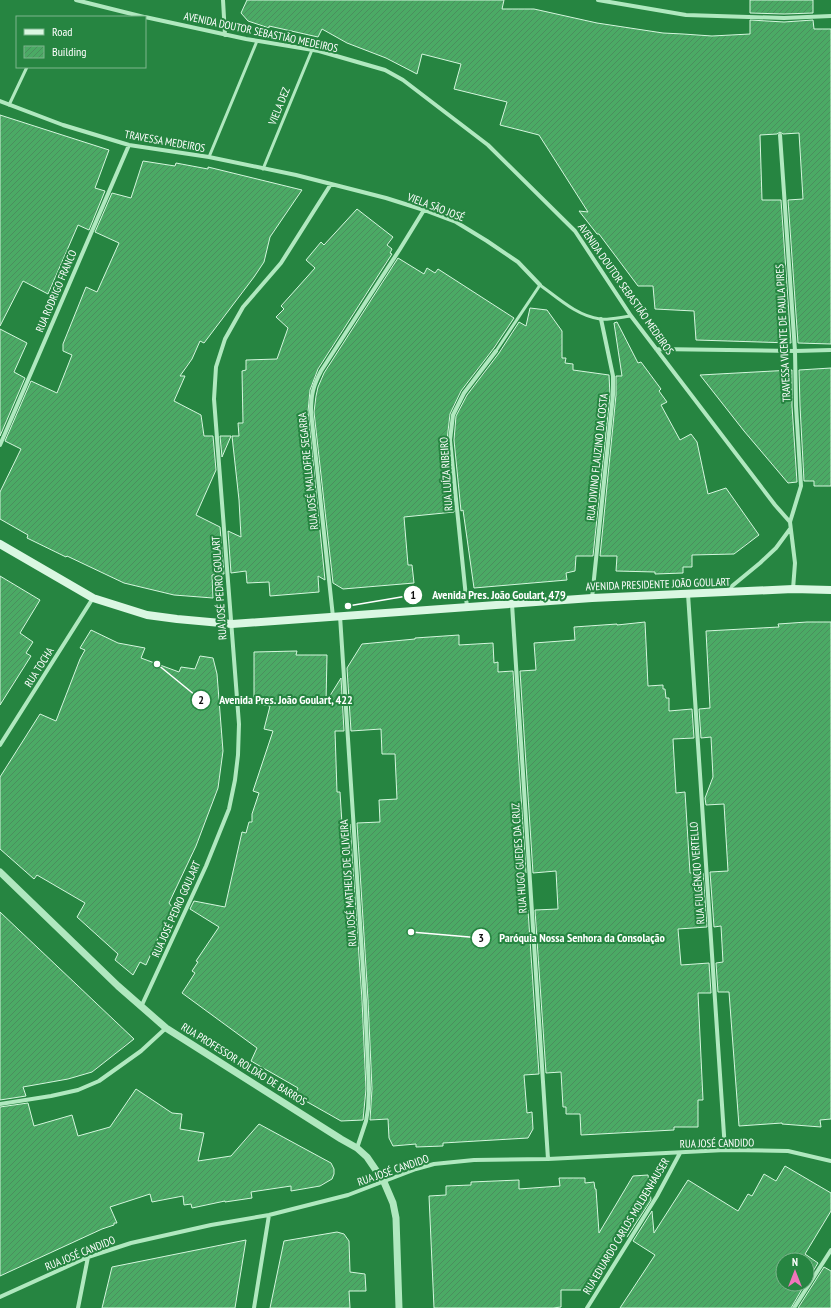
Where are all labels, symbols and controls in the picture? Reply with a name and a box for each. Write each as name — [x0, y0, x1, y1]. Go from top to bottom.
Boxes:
street label: AVENIDA DOUTOR SEBASTIÃO MEDEIROS — [183, 9, 340, 55]
legend — [16, 16, 146, 68]
text: Road — [52, 24, 72, 39]
text: Building — [52, 44, 87, 59]
street label: VIELA DEZ — [265, 85, 293, 128]
street label: TRAVESSA MEDEIROS — [124, 127, 207, 155]
street label: VIELA SÃO JOSÉ — [404, 189, 467, 224]
street label: AVENIDA DOUTOR SEBASTIÃO MEDEIROS — [575, 221, 677, 358]
street label: RUA RODRIGO FRANCO — [32, 248, 80, 334]
street label: TRAVESSA VICENTE DE PAULA PIRES — [772, 263, 794, 402]
street label: RUA DIVINO FLAUZINO DA COSTA — [583, 392, 611, 521]
street label: RUA JOSÉ MALLOFRE SEGARRA — [295, 411, 321, 530]
street label: RUA LUÍZA RIBEIRO — [436, 437, 456, 511]
street label: RUA JOSÉ PEDRO GOULART — [208, 536, 230, 640]
street label: AVENIDA PRESIDENTE JOÃO GOULART — [585, 574, 731, 594]
callout: Avenida Pres. João Goulart, 479 — [403, 583, 574, 607]
text: 1 — [410, 587, 416, 602]
text: Avenida Pres. João Goulart, 479 — [431, 587, 566, 602]
street label: RUA TOCHA — [21, 644, 57, 690]
callout: Avenida Pres. João Goulart, 422 — [191, 688, 362, 712]
text: 2 — [198, 692, 204, 707]
text: Avenida Pres. João Goulart, 422 — [218, 692, 353, 707]
street label: RUA HUGO GUEDES DA CRUZ — [508, 802, 530, 914]
street label: RUA JOSÉ MATHEUS DE OLIVEIRA — [337, 818, 359, 947]
street label: RUA FULGÊNCIO VERTELLO — [686, 821, 708, 925]
street label: RUA JOSÉ PEDRO GOULART — [148, 859, 204, 959]
callout: Paróquia Nossa Senhora da Consolação — [471, 926, 672, 950]
text: 3 — [478, 930, 484, 945]
text: Paróquia Nossa Senhora da Consolação — [499, 930, 665, 945]
street label: RUA PROFESSOR ROLDÃO DE BARROS — [179, 1020, 310, 1109]
street label: RUA JOSÉ CANDIDO — [680, 1135, 754, 1151]
street label: RUA JOSÉ CANDIDO — [355, 1151, 431, 1189]
street label: RUA EDUARDO CARLOS MOLDENHAUSER — [580, 1155, 672, 1297]
street label: RUA JOSÉ CANDIDO — [43, 1233, 117, 1273]
north arrow — [775, 1252, 815, 1292]
text: N — [792, 1255, 798, 1269]

